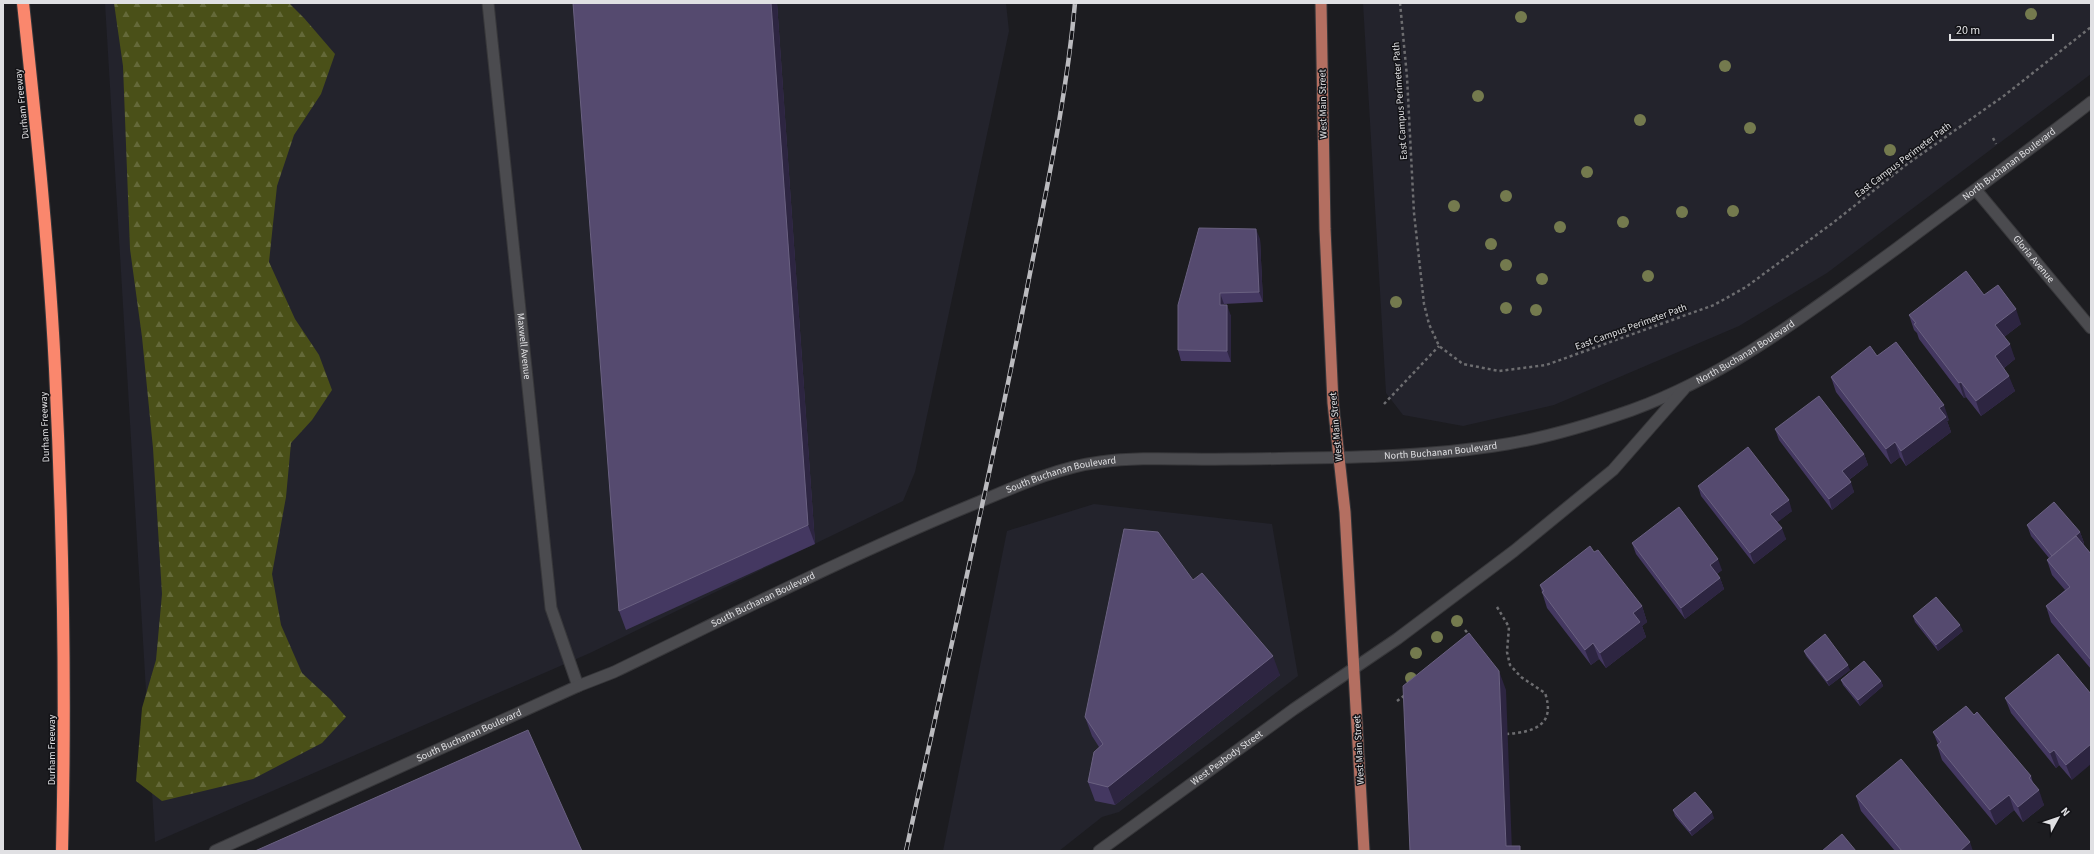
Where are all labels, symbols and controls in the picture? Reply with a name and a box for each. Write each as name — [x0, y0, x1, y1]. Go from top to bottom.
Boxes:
scale bar — [1950, 16, 2053, 42]
text: 20 m — [1956, 22, 1980, 39]
street label: East Campus Perimeter Path — [1389, 42, 1411, 160]
street label: Durham Freeway — [11, 68, 33, 140]
street label: West Main Street — [1315, 69, 1331, 139]
street label: East Campus Perimeter Path — [1852, 119, 1954, 201]
street label: North Buchanan Boulevard — [1959, 125, 2059, 204]
street label: Gloria Avenue — [2010, 232, 2058, 286]
street label: East Campus Perimeter Path — [1573, 300, 1689, 354]
street label: Maxwell Avenue — [513, 312, 534, 380]
street label: North Buchanan Boulevard — [1694, 317, 1798, 388]
street label: Durham Freeway — [37, 391, 53, 463]
street label: West Main Street — [1326, 391, 1346, 462]
street label: North Buchanan Boulevard — [1384, 439, 1498, 463]
street label: South Buchanan Boulevard — [1004, 453, 1117, 497]
street label: South Buchanan Boulevard — [709, 569, 818, 631]
street label: South Buchanan Boulevard — [414, 706, 524, 766]
street label: Durham Freeway — [45, 714, 59, 785]
street label: West Main Street — [1350, 714, 1368, 785]
street label: West Peabody Street — [1188, 727, 1266, 789]
north arrow — [2038, 798, 2078, 838]
text: N — [2057, 804, 2073, 820]

